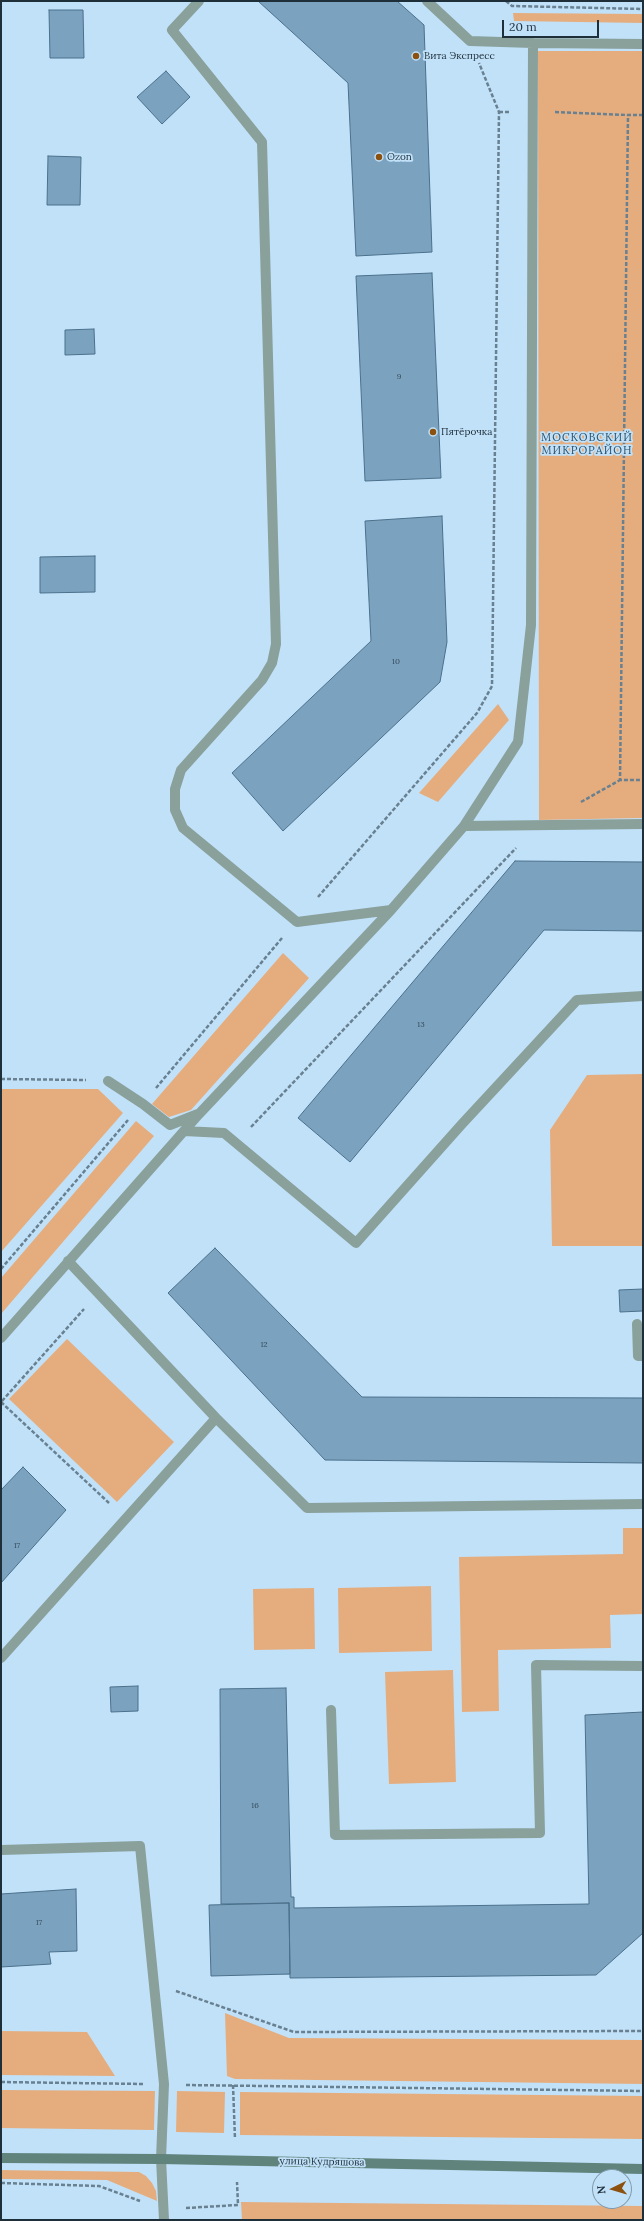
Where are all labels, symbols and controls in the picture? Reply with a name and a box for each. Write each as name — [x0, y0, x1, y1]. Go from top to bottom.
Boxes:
scale bar — [504, 12, 601, 38]
text: 20 m — [509, 19, 537, 34]
place label: Вита Экспресс — [424, 50, 495, 62]
marker: Вита Экспресс — [411, 51, 421, 61]
place label: Ozon — [387, 151, 412, 163]
marker: Ozon — [374, 152, 384, 162]
house number: 9 — [397, 372, 401, 382]
place label: Пятёрочка — [441, 426, 492, 438]
marker: Пятёрочка — [428, 427, 438, 437]
district label: МОСКОВСКИЙ МИКРОРАЙОН — [541, 431, 633, 457]
house number: 10 — [392, 657, 400, 667]
house number: 13 — [417, 1020, 425, 1030]
house number: 12 — [260, 1340, 268, 1350]
house number: 17 — [14, 1541, 20, 1551]
house number: 16 — [251, 1801, 259, 1811]
house number: 17 — [36, 1918, 42, 1928]
street label: улица Кудряшова — [279, 2155, 365, 2169]
north arrow — [592, 2169, 632, 2209]
text: N — [594, 2185, 608, 2195]

